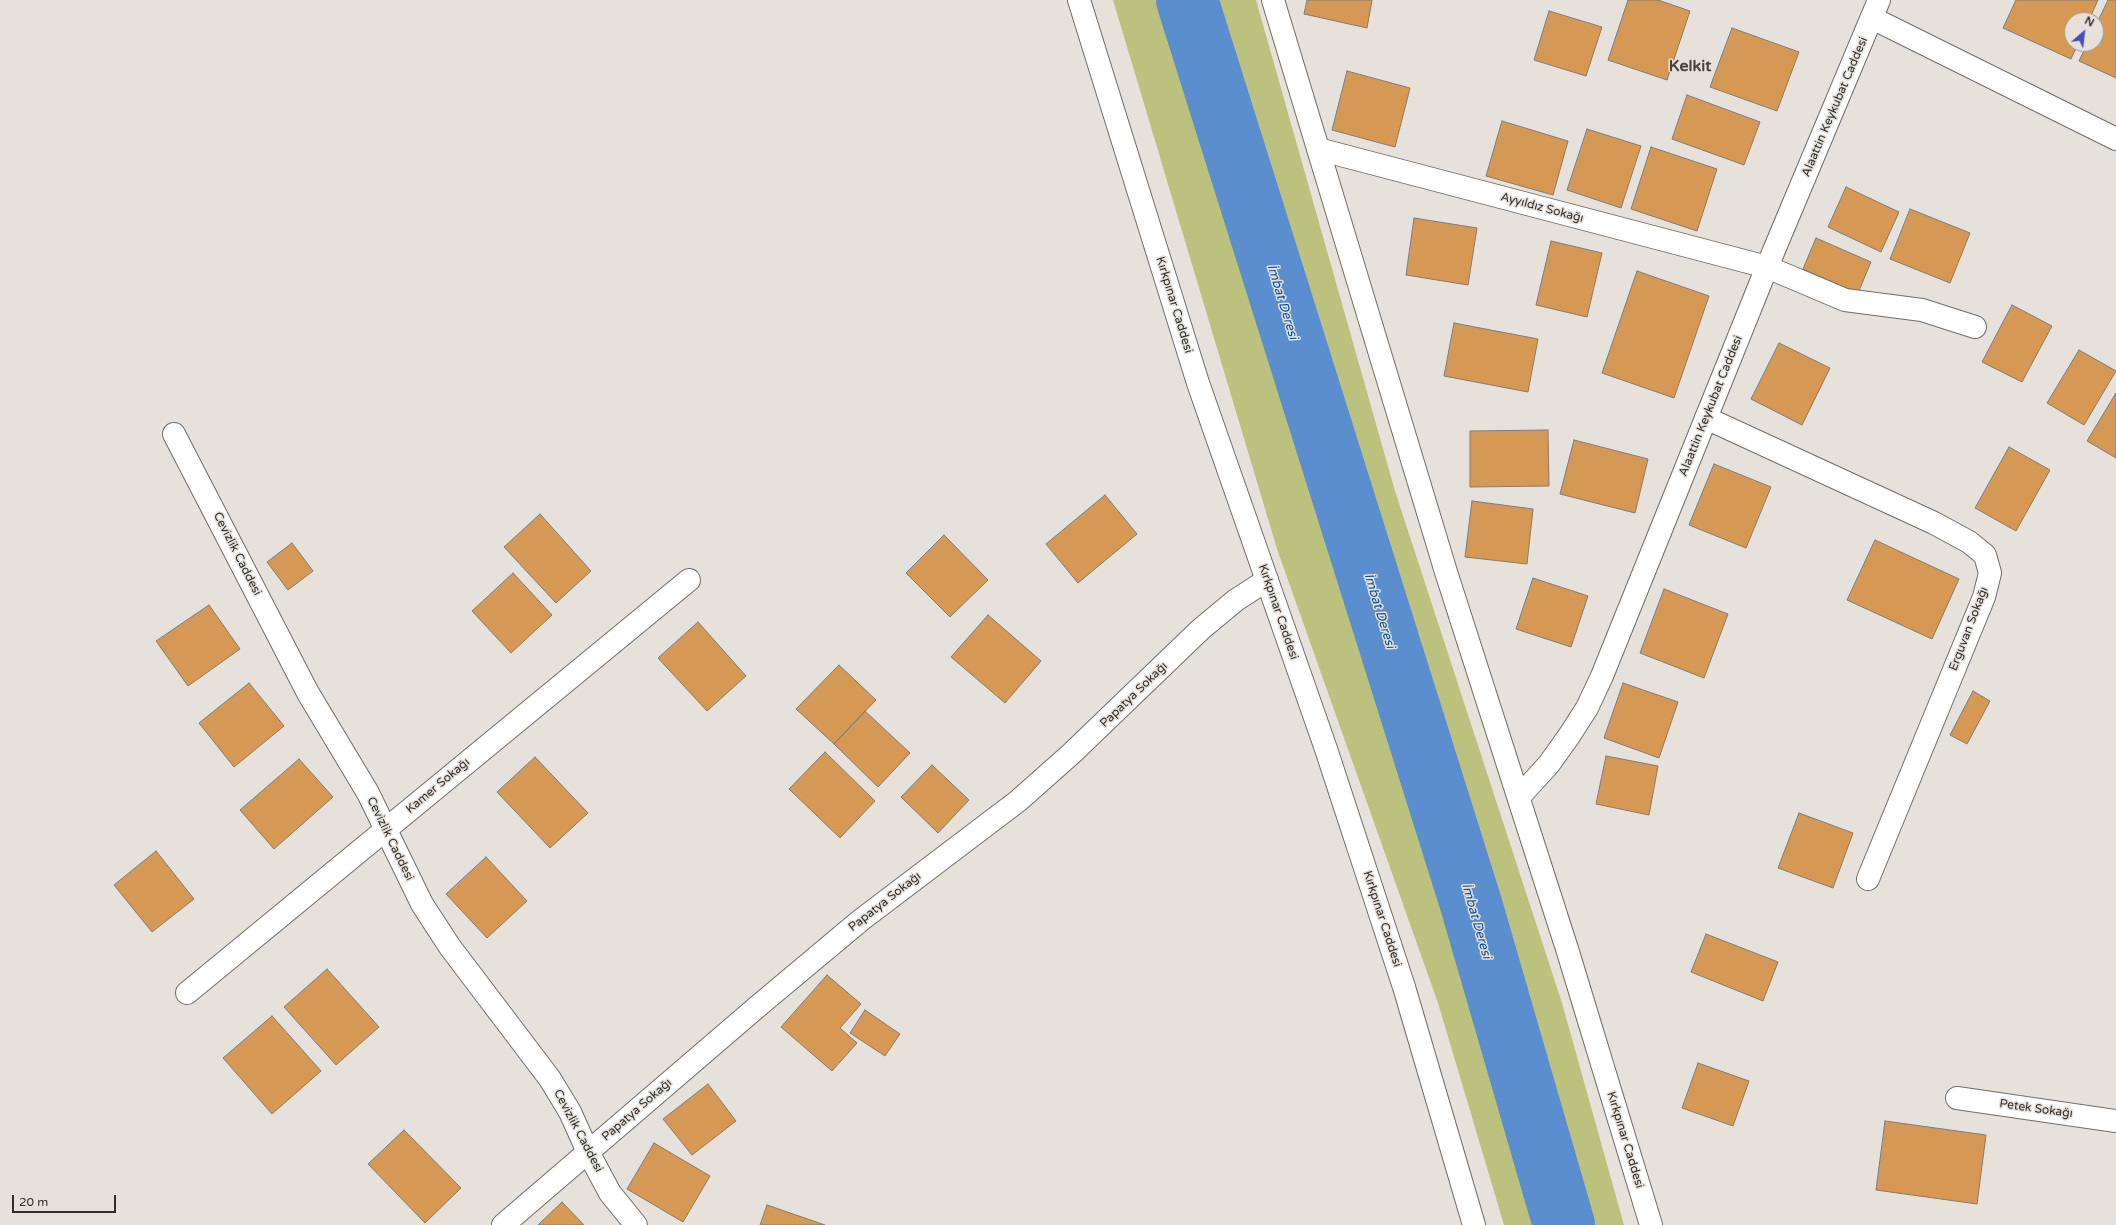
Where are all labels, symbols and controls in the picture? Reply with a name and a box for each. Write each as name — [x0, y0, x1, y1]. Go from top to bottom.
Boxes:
north arrow — [2064, 12, 2104, 52]
text: N — [2082, 14, 2096, 30]
street label: Alaattin Keykubat Caddesi — [1799, 35, 1871, 179]
district label: Kelkit — [1669, 57, 1711, 77]
street label: Ayyıldız Sokağı — [1499, 190, 1585, 226]
street label: Kırkpınar Caddesi — [1152, 255, 1196, 355]
water label: İmbat Deresi — [1263, 263, 1301, 341]
street label: Alaattin Keykubat Caddesi — [1676, 334, 1746, 478]
street label: Cevizlik Caddesi — [210, 510, 264, 598]
street label: Kırkpınar Caddesi — [1255, 562, 1301, 662]
water label: İmbat Deresi — [1360, 572, 1398, 650]
street label: Erguvan Sokağı — [1946, 585, 1992, 673]
street label: Papatya Sokağı — [1097, 659, 1171, 731]
street label: Kamer Sokağı — [403, 755, 473, 817]
street label: Cevizlik Caddesi — [363, 795, 417, 883]
street label: Papatya Sokağı — [846, 869, 924, 935]
street label: Kırkpınar Caddesi — [1360, 869, 1404, 969]
water label: İmbat Deresi — [1458, 882, 1494, 960]
street label: Papatya Sokağı — [599, 1076, 675, 1144]
street label: Cevizlik Caddesi — [550, 1087, 606, 1175]
street label: Kırkpınar Caddesi — [1603, 1090, 1647, 1190]
street label: Petek Sokağı — [1998, 1097, 2074, 1121]
scale bar — [14, 1187, 118, 1213]
text: 20 m — [19, 1195, 48, 1209]

